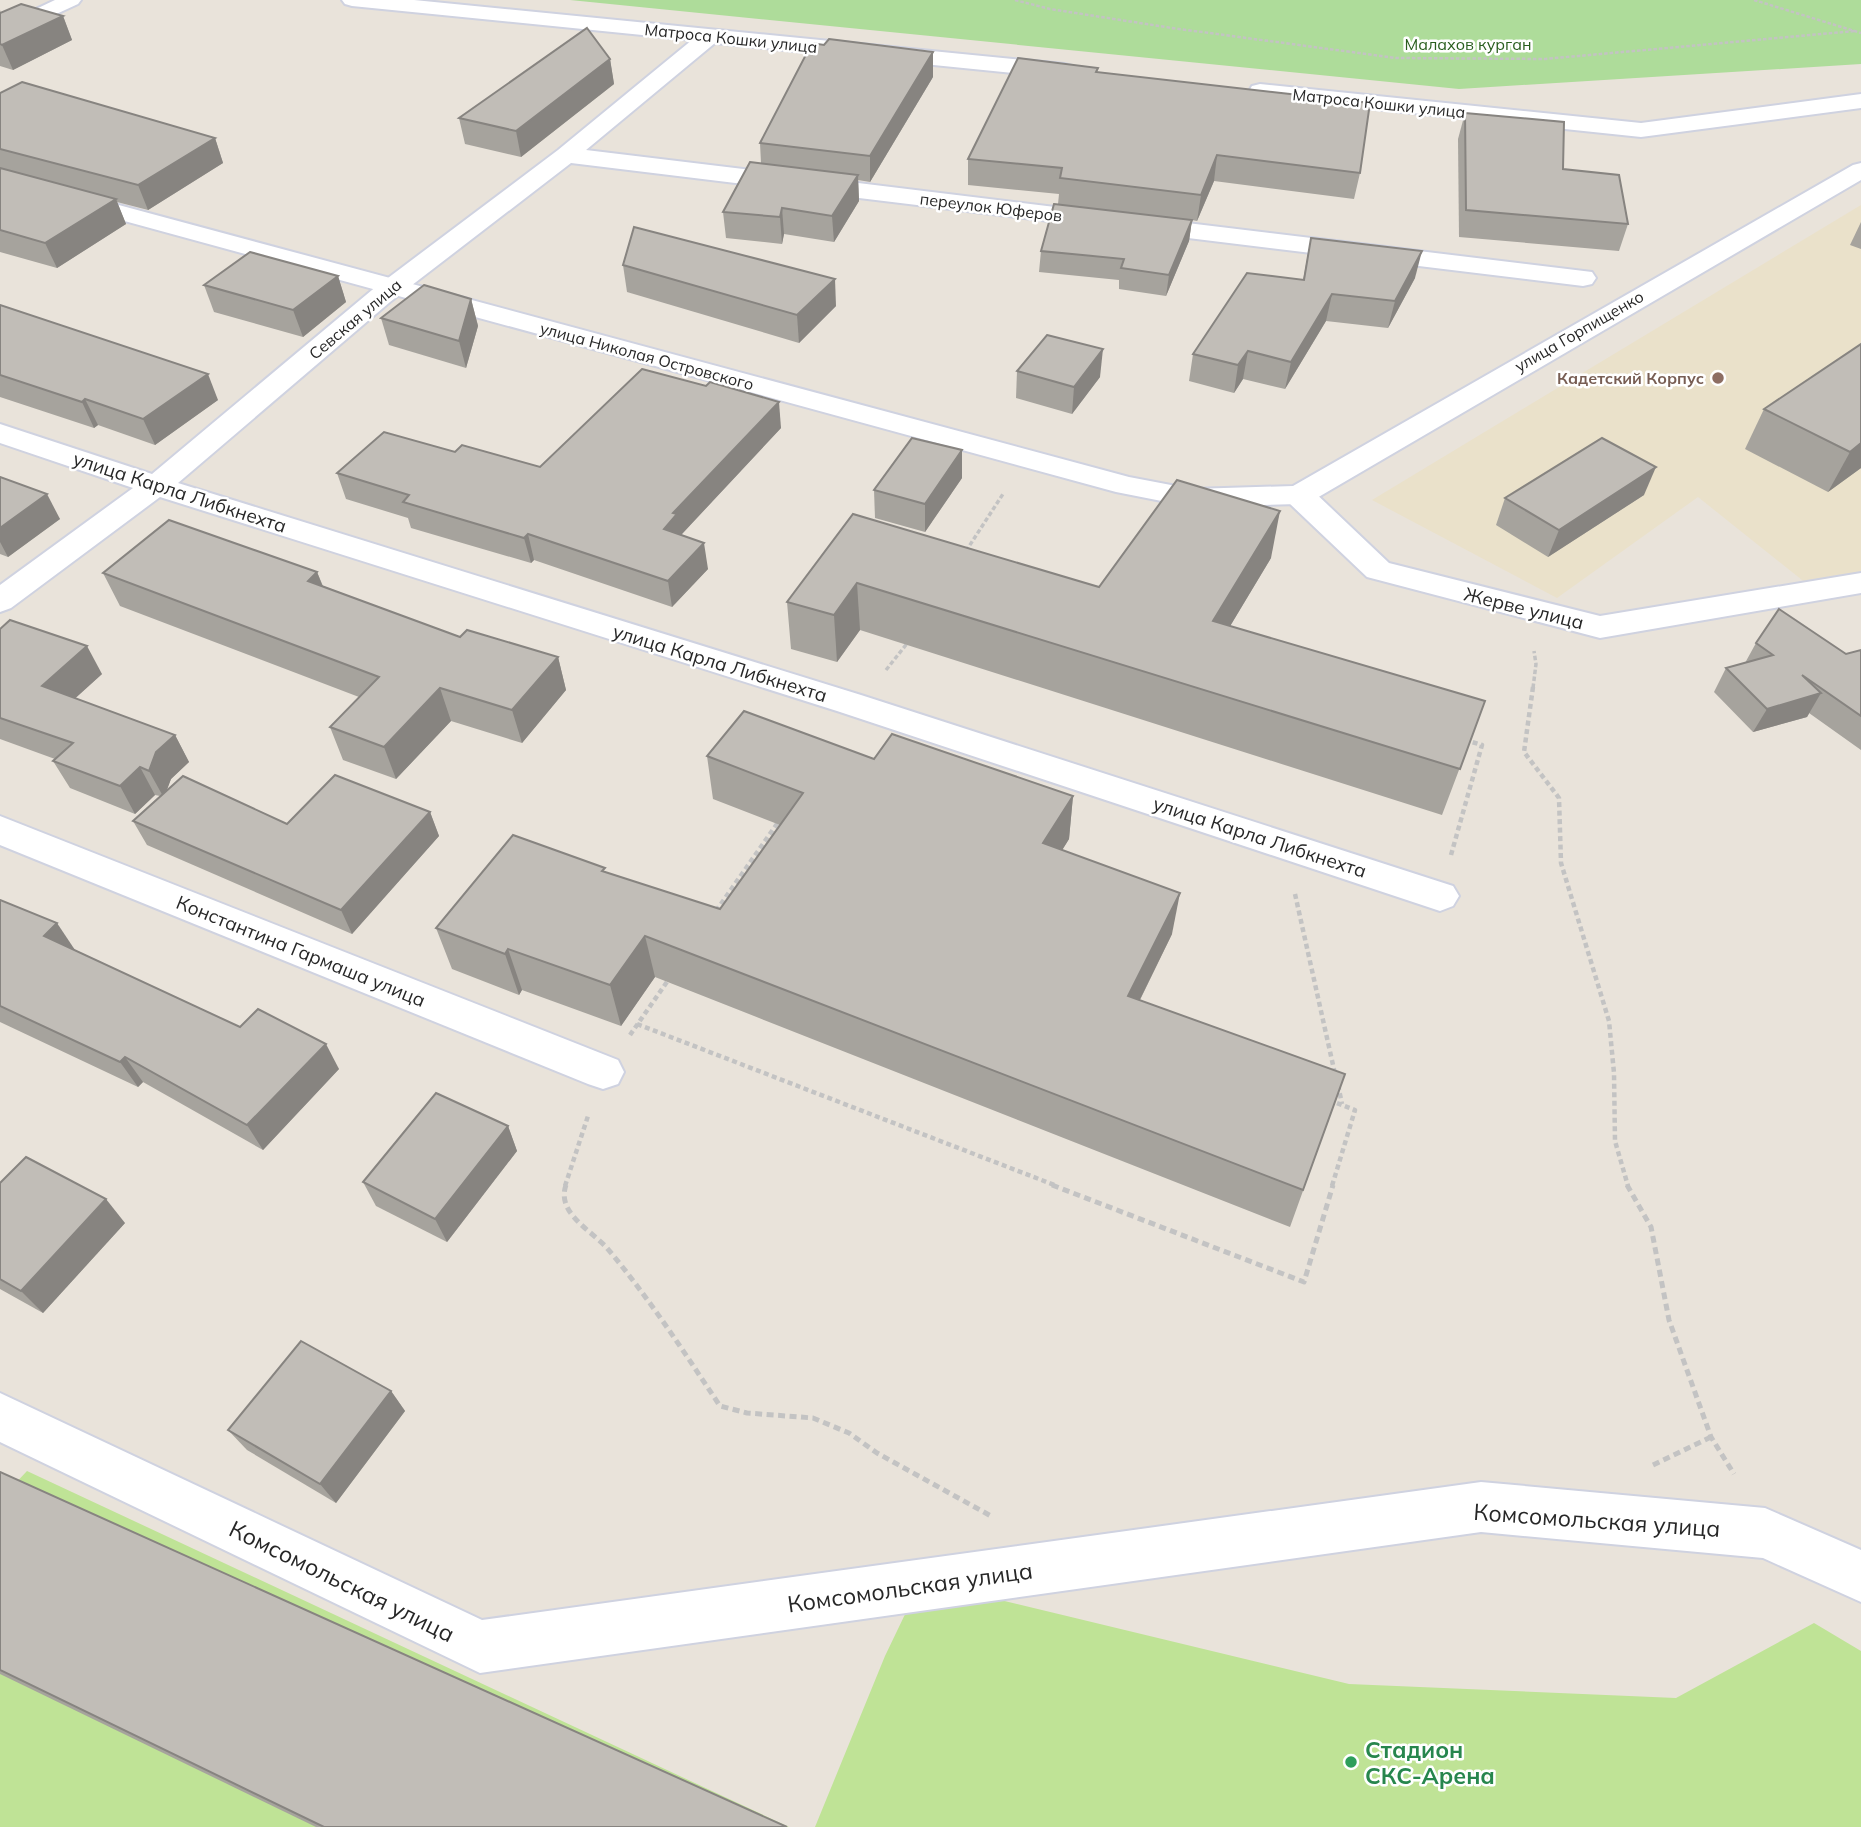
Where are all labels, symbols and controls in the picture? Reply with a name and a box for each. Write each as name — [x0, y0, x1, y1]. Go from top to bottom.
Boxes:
street label: Матроса Кошки улица — [644, 19, 818, 57]
park label: Малахов курган — [1404, 34, 1532, 54]
street label: Матроса Кошки улица — [1292, 84, 1466, 122]
street label: переулок Юферов — [919, 188, 1063, 226]
street label: Севская улица — [305, 275, 405, 363]
street label: улица Горпищенко — [1511, 286, 1647, 376]
street label: улица Николая Островского — [538, 318, 756, 394]
place label: Кадетский Корпус — [1557, 368, 1704, 388]
marker: Кадетский Корпус — [1710, 370, 1726, 386]
street label: улица Карла Либкнехта — [70, 446, 290, 538]
street label: Жерве улица — [1462, 582, 1586, 634]
street label: улица Карла Либкнехта — [610, 619, 830, 707]
street label: улица Карла Либкнехта — [1150, 791, 1370, 883]
street label: Константина Гармаша улица — [173, 890, 429, 1012]
street label: Комсомольская улица — [1473, 1497, 1721, 1543]
street label: Комсомольская улица — [225, 1514, 459, 1648]
street label: Комсомольская улица — [786, 1555, 1034, 1619]
place label: Стадион СКС-Арена — [1365, 1735, 1495, 1790]
marker: Стадион СКС-Арена — [1343, 1754, 1359, 1770]

